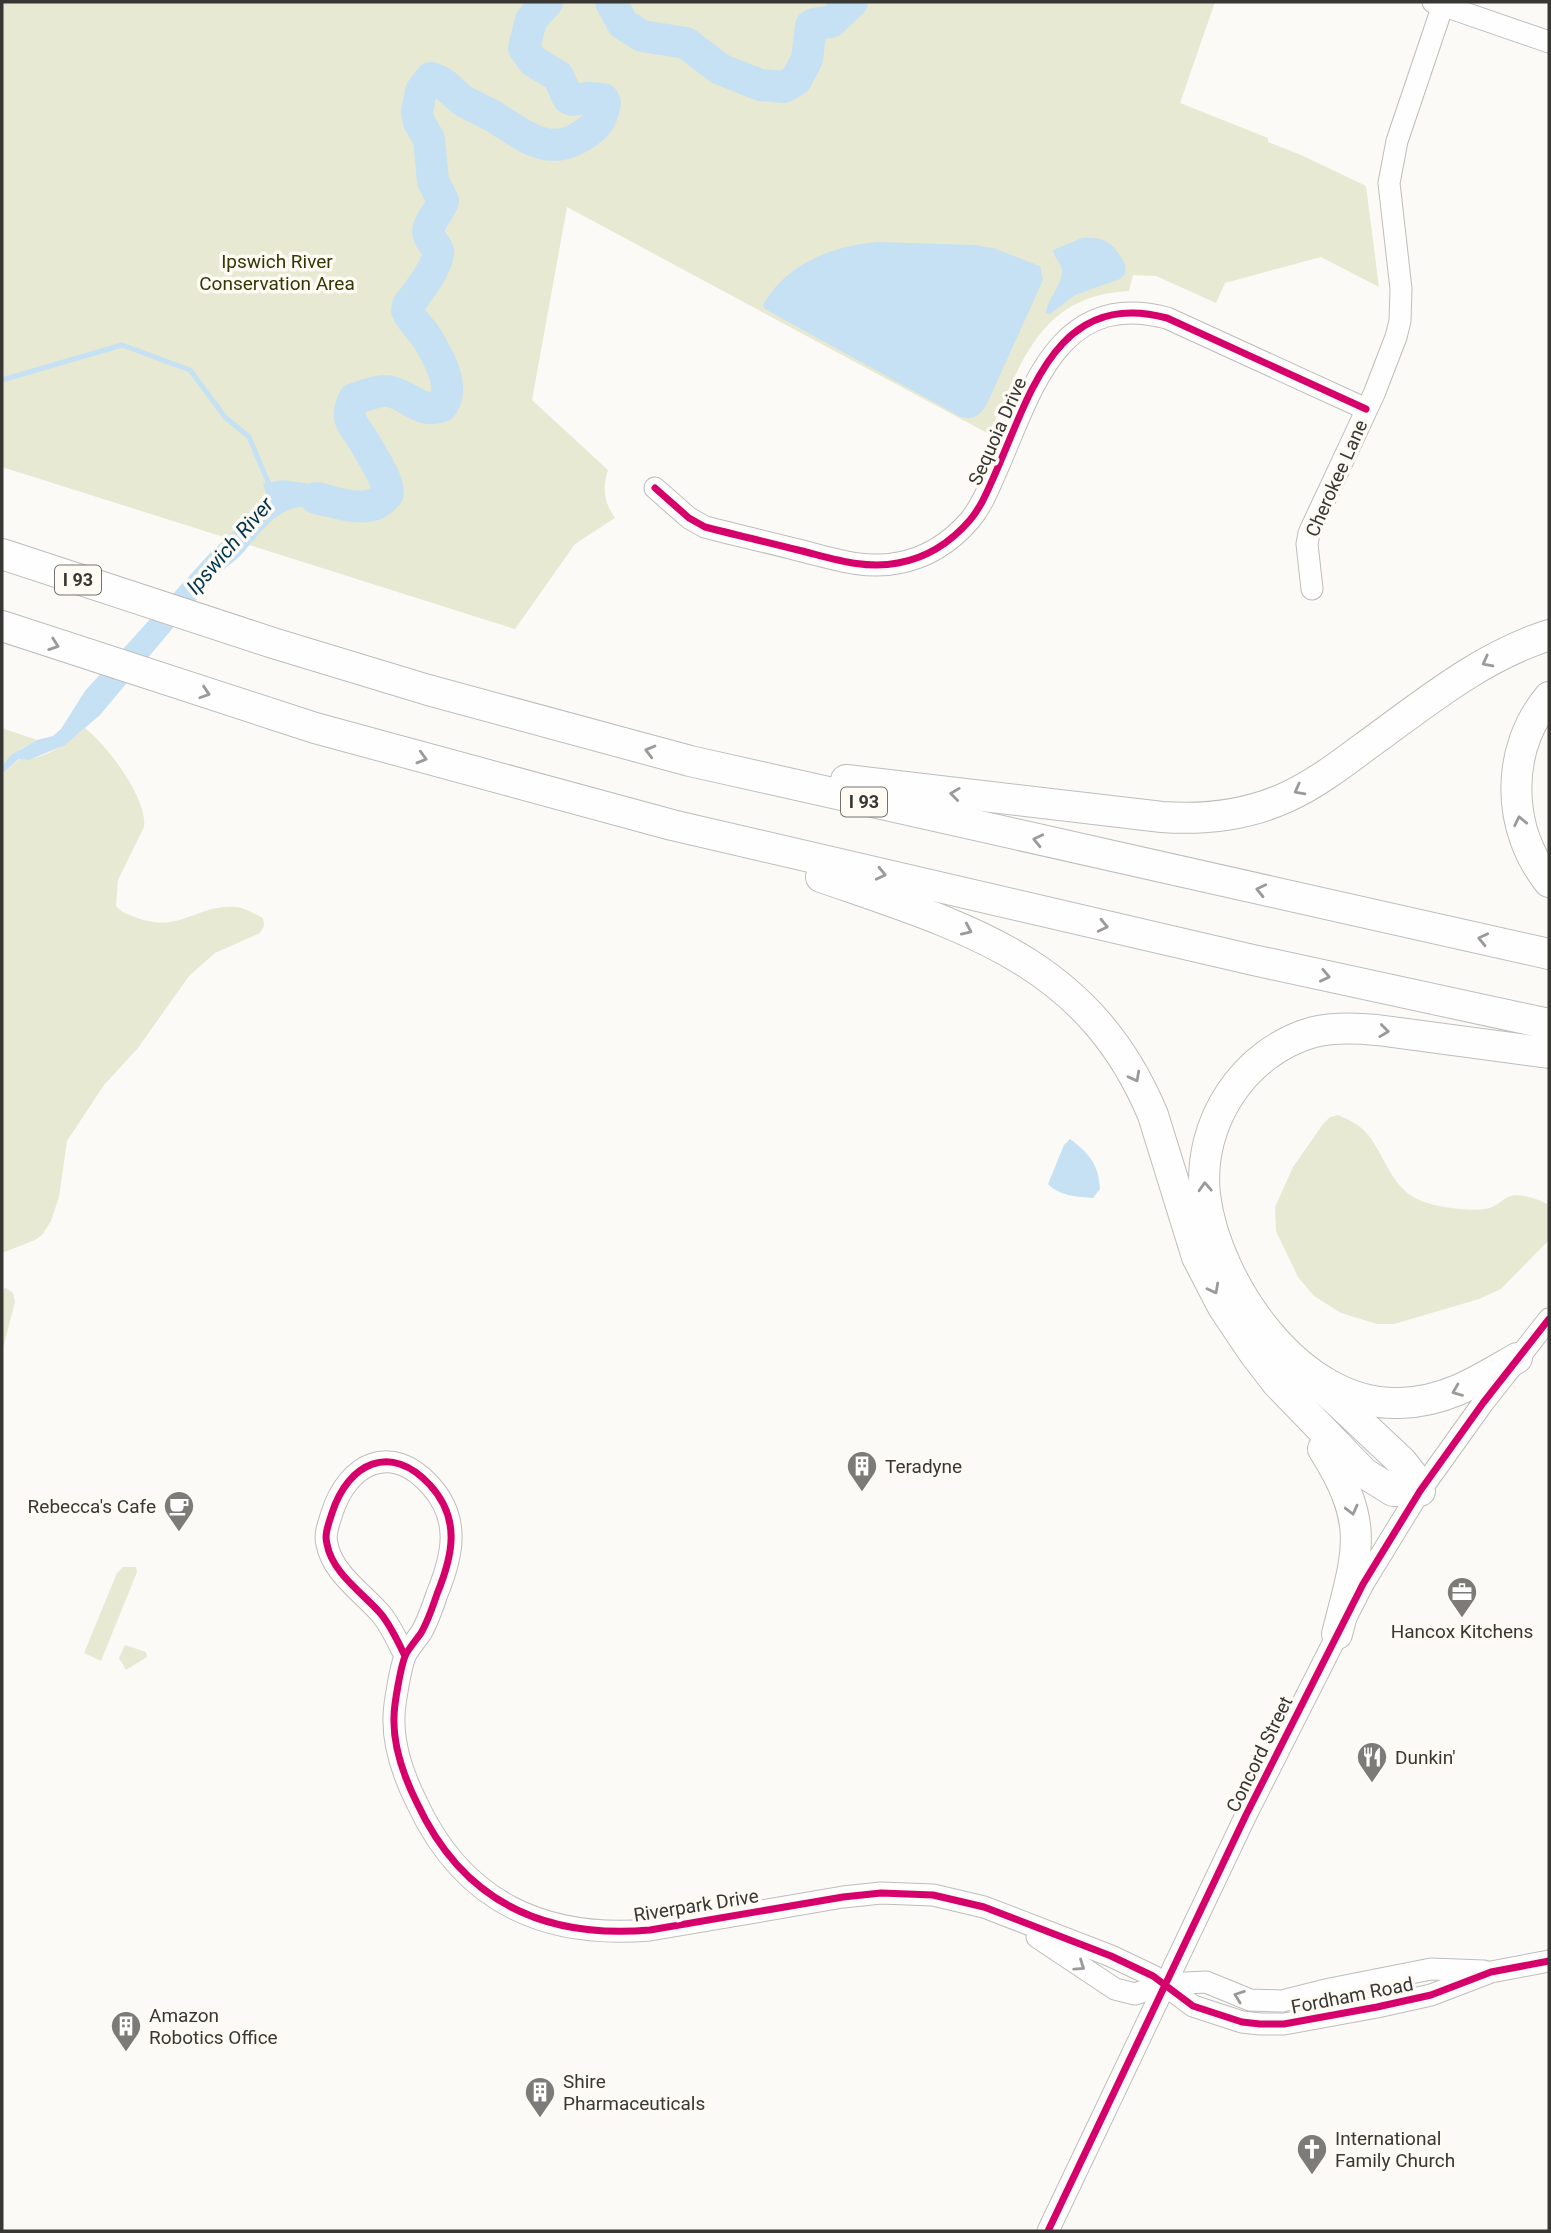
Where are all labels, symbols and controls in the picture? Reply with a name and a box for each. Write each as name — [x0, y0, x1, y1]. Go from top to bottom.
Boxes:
park label: Ipswich River Conservation Area — [199, 250, 355, 295]
street label: Sequoia Drive — [963, 374, 1032, 489]
street label: Cherokee Lane — [1300, 416, 1372, 540]
water label: Ipswich River — [182, 492, 279, 599]
road number: I 93 — [55, 566, 101, 594]
one-way arrow — [48, 636, 60, 651]
one-way arrow — [1481, 654, 1494, 667]
one-way arrow — [198, 684, 210, 699]
one-way arrow — [644, 745, 656, 759]
one-way arrow — [416, 750, 428, 765]
one-way arrow — [1294, 782, 1307, 796]
one-way arrow — [950, 786, 961, 801]
road number: I 93 — [841, 788, 887, 816]
one-way arrow — [1514, 815, 1529, 827]
one-way arrow — [1032, 834, 1044, 849]
one-way arrow — [875, 866, 887, 880]
one-way arrow — [1255, 883, 1267, 898]
one-way arrow — [1097, 917, 1109, 932]
one-way arrow — [960, 922, 972, 936]
one-way arrow — [1477, 933, 1489, 947]
one-way arrow — [1319, 967, 1331, 982]
one-way arrow — [1378, 1024, 1390, 1039]
one-way arrow — [1127, 1069, 1141, 1082]
one-way arrow — [1198, 1182, 1213, 1193]
one-way arrow — [1205, 1282, 1219, 1295]
one-way arrow — [1452, 1382, 1464, 1396]
building icon: Teradyne — [845, 1449, 879, 1493]
place label: Teradyne — [885, 1455, 962, 1478]
cafe icon: Rebecca's Cafe — [162, 1489, 196, 1533]
place label: Rebecca's Cafe — [28, 1495, 156, 1518]
one-way arrow — [1344, 1503, 1358, 1515]
office icon: Hancox Kitchens — [1445, 1575, 1479, 1619]
place label: Hancox Kitchens — [1391, 1620, 1533, 1643]
street label: Concord Street — [1221, 1692, 1297, 1816]
restaurant icon: Dunkin' — [1355, 1740, 1389, 1784]
place label: Dunkin' — [1395, 1746, 1456, 1769]
street label: Riverpark Drive — [632, 1884, 760, 1927]
one-way arrow — [1072, 1957, 1085, 1970]
street label: Fordham Road — [1289, 1972, 1415, 2019]
one-way arrow — [1233, 1990, 1245, 2004]
place label: Amazon Robotics Office — [149, 2004, 278, 2049]
building icon: Amazon Robotics Office — [109, 2009, 143, 2053]
place label: Shire Pharmaceuticals — [563, 2070, 705, 2115]
building icon: Shire Pharmaceuticals — [523, 2075, 557, 2119]
place label: International Family Church — [1335, 2127, 1455, 2172]
church icon: International Family Church — [1295, 2132, 1329, 2176]

